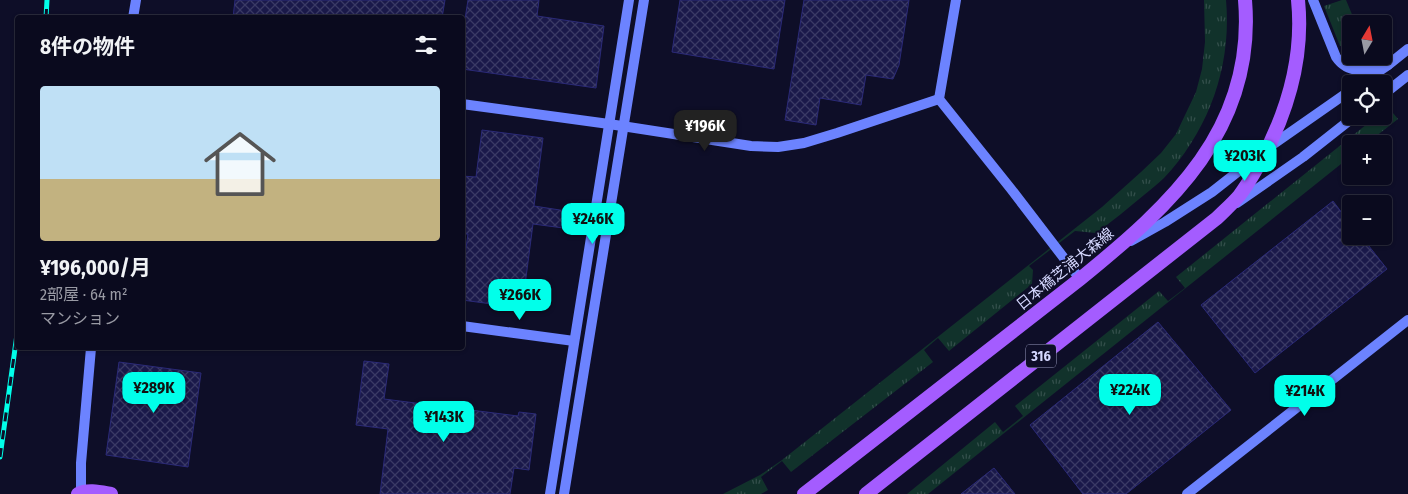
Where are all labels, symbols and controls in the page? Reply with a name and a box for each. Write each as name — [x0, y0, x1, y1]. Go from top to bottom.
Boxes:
north arrow — [1342, 15, 1392, 65]
map controls — [1342, 15, 1392, 245]
icon: filters — [412, 31, 440, 59]
text: 8件の物件 — [40, 34, 135, 60]
button: locate — [1342, 75, 1392, 125]
pin: ¥196K — [670, 110, 740, 152]
text: ¥196K — [685, 116, 725, 135]
icon: home — [195, 119, 285, 209]
button: + — [1342, 135, 1392, 185]
pin: ¥203K — [1210, 140, 1280, 182]
text: ¥203K — [1225, 146, 1265, 165]
button: − — [1342, 195, 1392, 245]
pin: ¥246K — [558, 202, 628, 245]
text: ¥246K — [572, 209, 614, 228]
street label: 日本橋芝浦大森線 — [1013, 224, 1117, 314]
text: ¥196,000/月 — [40, 255, 151, 281]
pin: ¥266K — [485, 278, 555, 321]
text: 2部屋 · 64 m² — [40, 285, 127, 304]
text: ¥266K — [499, 285, 541, 304]
text: マンション — [40, 309, 120, 328]
road number: 316 — [1026, 344, 1056, 368]
pin: ¥289K — [119, 372, 189, 414]
pin: ¥224K — [1095, 374, 1165, 416]
pin: ¥214K — [1270, 374, 1340, 417]
text: ¥289K — [133, 378, 175, 397]
text: ¥224K — [1110, 380, 1150, 399]
text: ¥214K — [1285, 381, 1325, 400]
pin: ¥143K — [409, 400, 479, 443]
text: ¥143K — [424, 407, 464, 426]

